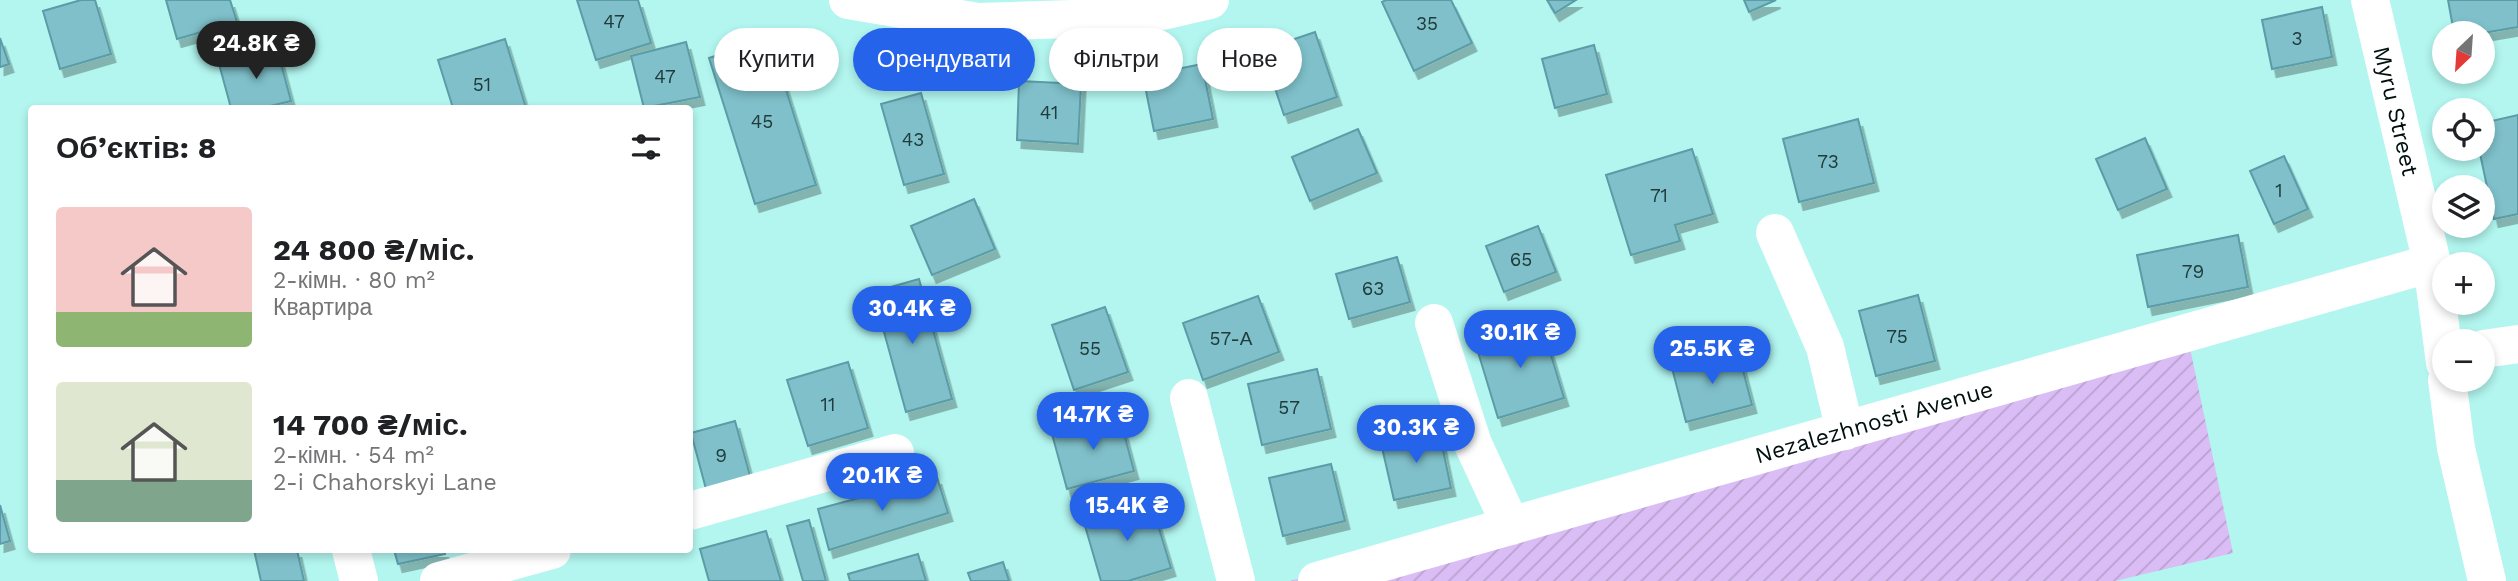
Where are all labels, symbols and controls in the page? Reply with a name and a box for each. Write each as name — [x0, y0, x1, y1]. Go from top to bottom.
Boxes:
house number: 47 — [603, 10, 625, 33]
house number: 35 — [1416, 12, 1438, 35]
north arrow — [2432, 21, 2496, 84]
map controls — [2432, 21, 2495, 392]
pin: 24.8K ₴ — [191, 22, 321, 81]
house number: 3 — [2291, 27, 2303, 50]
chip: Купити — [714, 28, 839, 91]
chip: Орендувати — [853, 28, 1035, 91]
chip: Фільтри — [1049, 28, 1183, 91]
chip: Нове — [1197, 28, 1302, 91]
text: 24.8K ₴ — [212, 30, 300, 57]
street label: Myru Street — [2367, 44, 2424, 179]
house number: 47 — [654, 65, 676, 88]
house number: 51 — [473, 73, 491, 96]
button: locate — [2432, 98, 2495, 161]
house number: 41 — [1040, 101, 1058, 124]
house number: 45 — [751, 110, 773, 133]
icon: filters — [627, 128, 665, 166]
house number: 43 — [902, 128, 924, 151]
text: Об’єктів: 8 — [56, 130, 217, 165]
house number: 73 — [1817, 150, 1839, 173]
button: layers — [2432, 175, 2495, 238]
house number: 1 — [2275, 179, 2283, 202]
house number: 71 — [1650, 184, 1668, 207]
text: 24 800 ₴/міс. — [273, 232, 474, 267]
icon: home — [112, 235, 196, 319]
house number: 65 — [1510, 248, 1532, 271]
button: + — [2432, 252, 2495, 315]
house number: 79 — [2182, 260, 2204, 283]
text: 2-кімн. · 80 m² — [273, 267, 435, 294]
house number: 63 — [1362, 277, 1384, 300]
pin: 30.4K ₴ — [847, 286, 977, 346]
text: Квартира — [273, 294, 372, 321]
text: 30.4K ₴ — [868, 295, 956, 322]
pin: 30.1K ₴ — [1455, 310, 1585, 370]
text: 30.1K ₴ — [1480, 319, 1560, 346]
house number: 75 — [1886, 325, 1908, 348]
pin: 25.5K ₴ — [1647, 326, 1777, 386]
house number: 57-А — [1209, 327, 1253, 350]
button: − — [2432, 329, 2495, 392]
text: 25.5K ₴ — [1670, 335, 1754, 362]
house number: 55 — [1079, 337, 1101, 360]
street label: Nezalezhnosti Avenue — [1752, 376, 1996, 469]
pin: 14.7K ₴ — [1028, 392, 1158, 452]
house number: 11 — [821, 393, 835, 416]
house number: 57 — [1278, 396, 1300, 419]
text: 14.7K ₴ — [1053, 401, 1133, 428]
pin: 30.3K ₴ — [1351, 406, 1481, 465]
text: 14 700 ₴/міс. — [273, 407, 468, 442]
icon: home — [112, 410, 196, 494]
text: 30.3K ₴ — [1373, 414, 1459, 441]
text: 2-кімн. · 54 m² — [273, 442, 434, 469]
house number: 9 — [715, 444, 727, 467]
pin: 20.1K ₴ — [817, 454, 947, 513]
text: 20.1K ₴ — [842, 462, 922, 489]
text: 2-i Chahorskyi Lane — [273, 469, 497, 496]
pin: 15.4K ₴ — [1062, 484, 1192, 543]
text: 15.4K ₴ — [1086, 492, 1168, 519]

